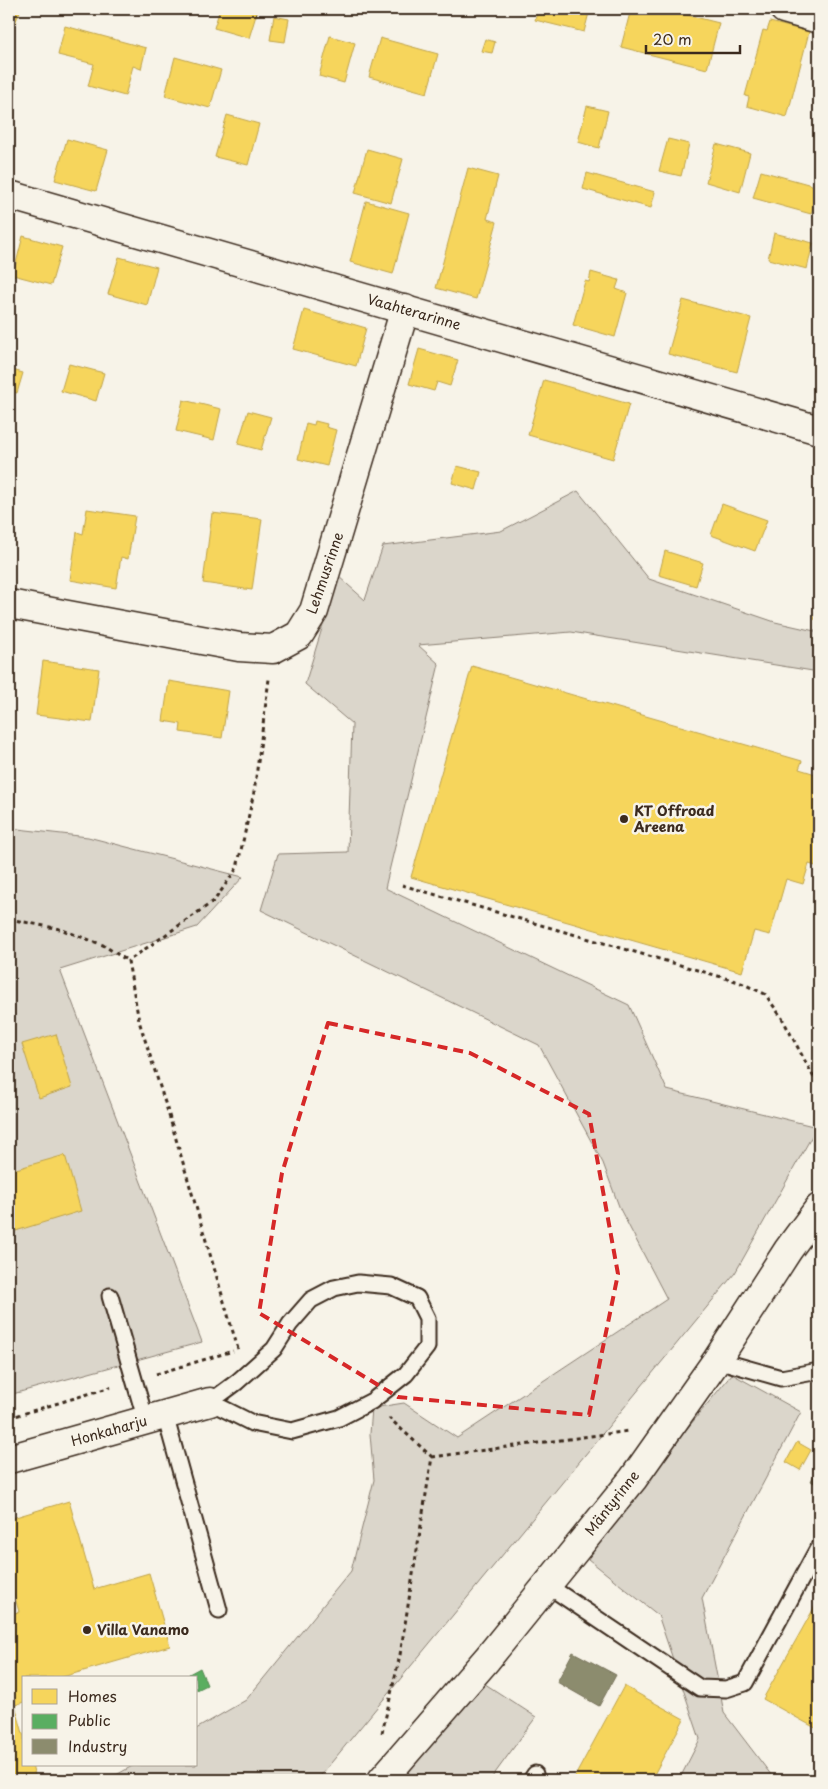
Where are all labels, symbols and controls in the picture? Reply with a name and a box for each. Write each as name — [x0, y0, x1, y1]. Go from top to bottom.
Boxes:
scale bar — [646, 22, 739, 54]
text: 20 m — [653, 27, 692, 50]
street label: Vaahterarinne — [365, 288, 464, 335]
street label: Lehmusrinne — [301, 529, 348, 617]
place label: KT Offroad Areena — [633, 800, 715, 837]
marker: KT Offroad Areena — [618, 813, 630, 825]
street label: Honkaharju — [68, 1410, 149, 1451]
street label: Mäntyrinne — [579, 1465, 644, 1540]
place label: Villa Vanamo — [97, 1619, 189, 1640]
marker: Villa Vanamo — [81, 1624, 93, 1636]
legend — [22, 1676, 198, 1766]
text: Homes — [68, 1684, 117, 1707]
text: Public — [68, 1708, 111, 1731]
text: Industry — [68, 1734, 127, 1757]

